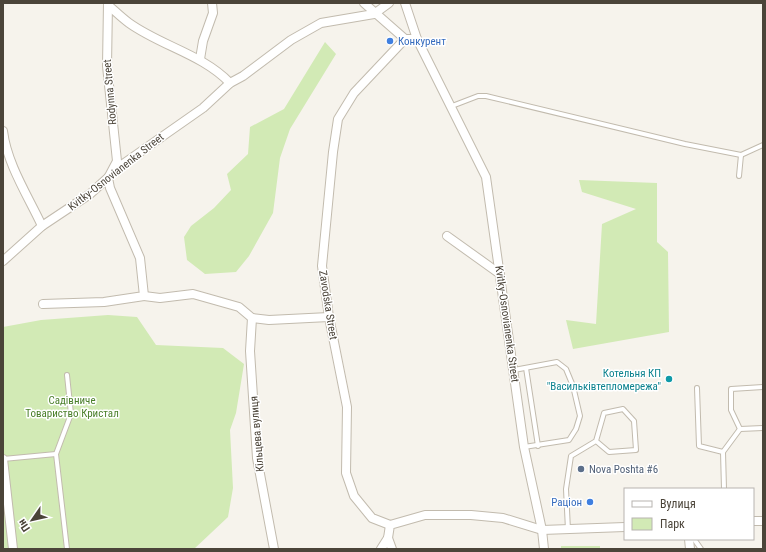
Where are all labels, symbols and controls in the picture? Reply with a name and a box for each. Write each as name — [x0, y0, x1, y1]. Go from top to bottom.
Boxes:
place label: Конкурент — [398, 35, 446, 48]
marker: Конкурент — [385, 36, 395, 46]
street label: Rodynna Street — [101, 59, 119, 125]
street label: Kvitky-Osnovianenka Street — [66, 131, 166, 213]
street label: Kvitky-Osnovianenka Street — [492, 265, 522, 383]
street label: Zavodska Street — [316, 269, 340, 341]
place label: Котельня КП "Васильківтепломережа" — [547, 367, 661, 393]
marker: Котельня КП "Васильківтепломережа" — [664, 374, 674, 384]
park label: Садівниче Товариство Кристал — [25, 394, 119, 420]
street label: Кільцева вулиця — [247, 396, 267, 472]
place label: Nova Poshta #6 — [589, 463, 658, 476]
marker: Nova Poshta #6 — [576, 464, 586, 474]
legend — [624, 488, 754, 540]
place label: Раціон — [551, 496, 582, 509]
marker: Раціон — [585, 497, 595, 507]
text: Вулиця — [660, 497, 696, 511]
north arrow — [12, 500, 52, 540]
text: Пн — [15, 517, 33, 534]
text: Парк — [660, 517, 685, 531]

